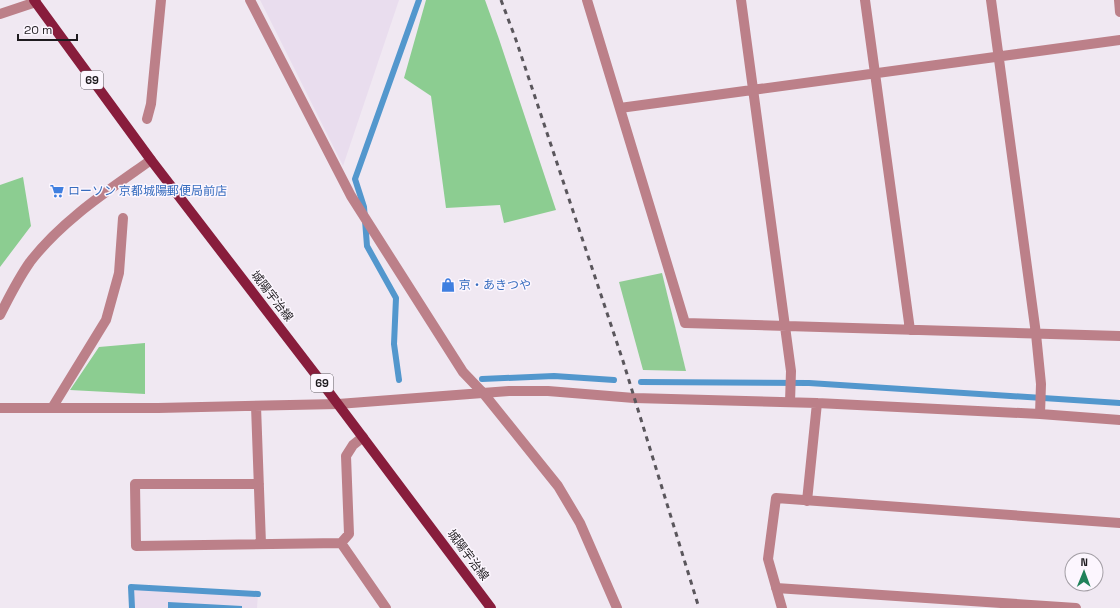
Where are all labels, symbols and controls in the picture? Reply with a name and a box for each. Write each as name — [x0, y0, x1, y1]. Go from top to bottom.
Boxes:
scale bar — [18, 16, 77, 42]
text: 20 m — [24, 22, 52, 38]
road number: 69 — [81, 71, 103, 89]
supermarket icon: ローソン 京都城陽郵便局前店 — [49, 183, 65, 199]
place label: ローソン 京都城陽郵便局前店 — [68, 183, 227, 199]
street label: 城陽宇治線 — [247, 267, 297, 325]
shop icon: 京・あきつや — [440, 277, 456, 293]
place label: 京・あきつや — [459, 277, 531, 293]
road number: 69 — [311, 374, 333, 392]
street label: 城陽宇治線 — [444, 526, 492, 584]
north arrow — [1064, 552, 1104, 592]
text: N — [1080, 555, 1088, 569]

